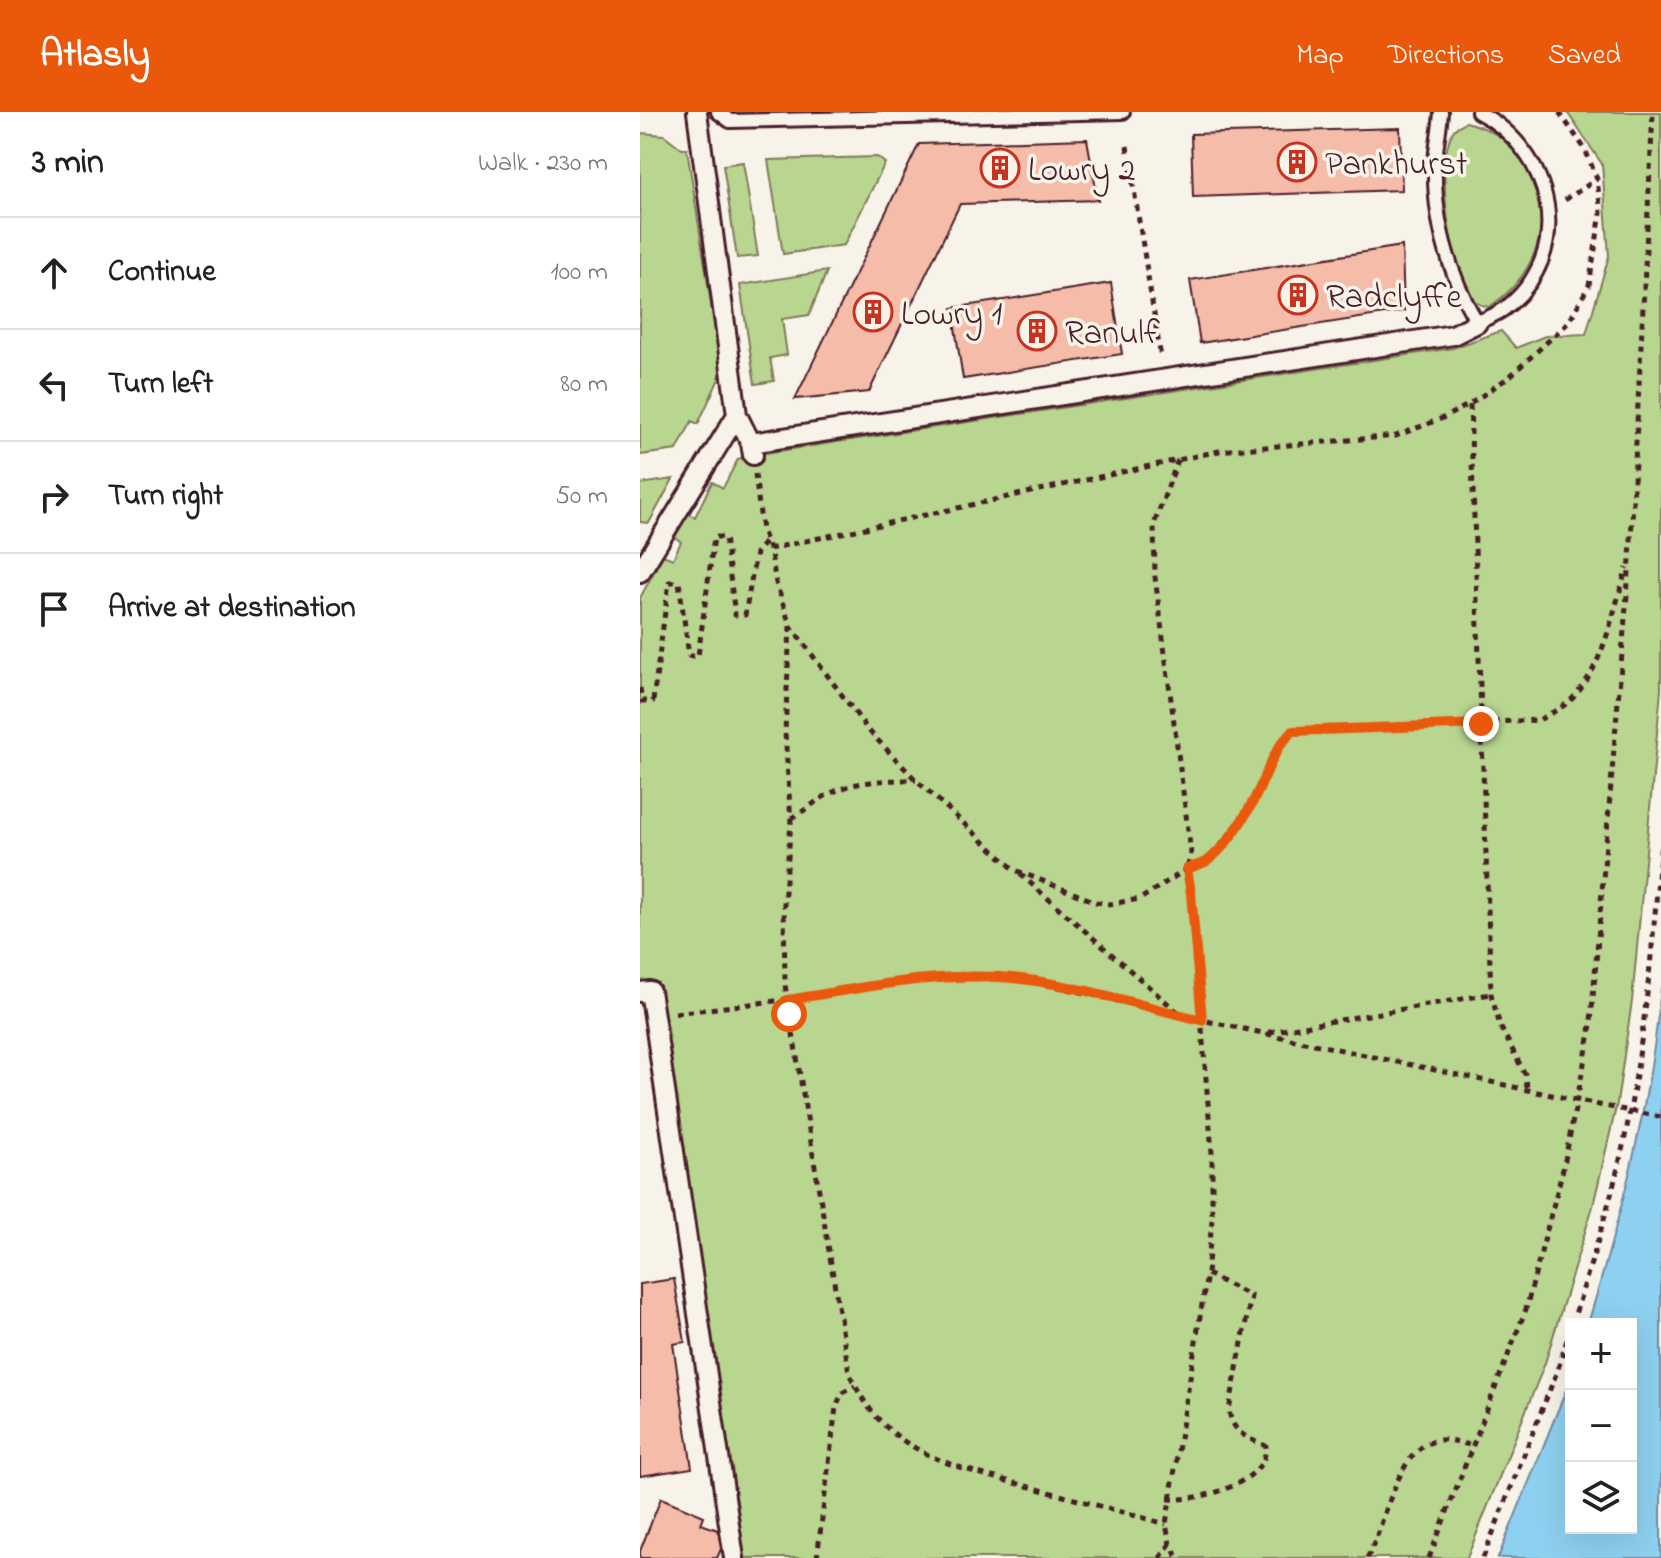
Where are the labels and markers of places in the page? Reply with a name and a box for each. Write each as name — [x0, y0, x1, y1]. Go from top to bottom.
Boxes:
building icon: Pankhurst — [1276, 141, 1318, 183]
place label: Pankhurst — [1325, 141, 1467, 191]
building icon: Lowry 2 — [979, 147, 1021, 189]
place label: Lowry 2 — [1028, 147, 1135, 197]
building icon: Radclyffe — [1277, 274, 1319, 316]
place label: Radclyffe — [1326, 274, 1462, 324]
building icon: Lowry 1 — [852, 291, 894, 333]
place label: Lowry 1 — [901, 291, 1003, 341]
building icon: Ranulf — [1016, 310, 1058, 352]
place label: Ranulf — [1065, 310, 1160, 360]

